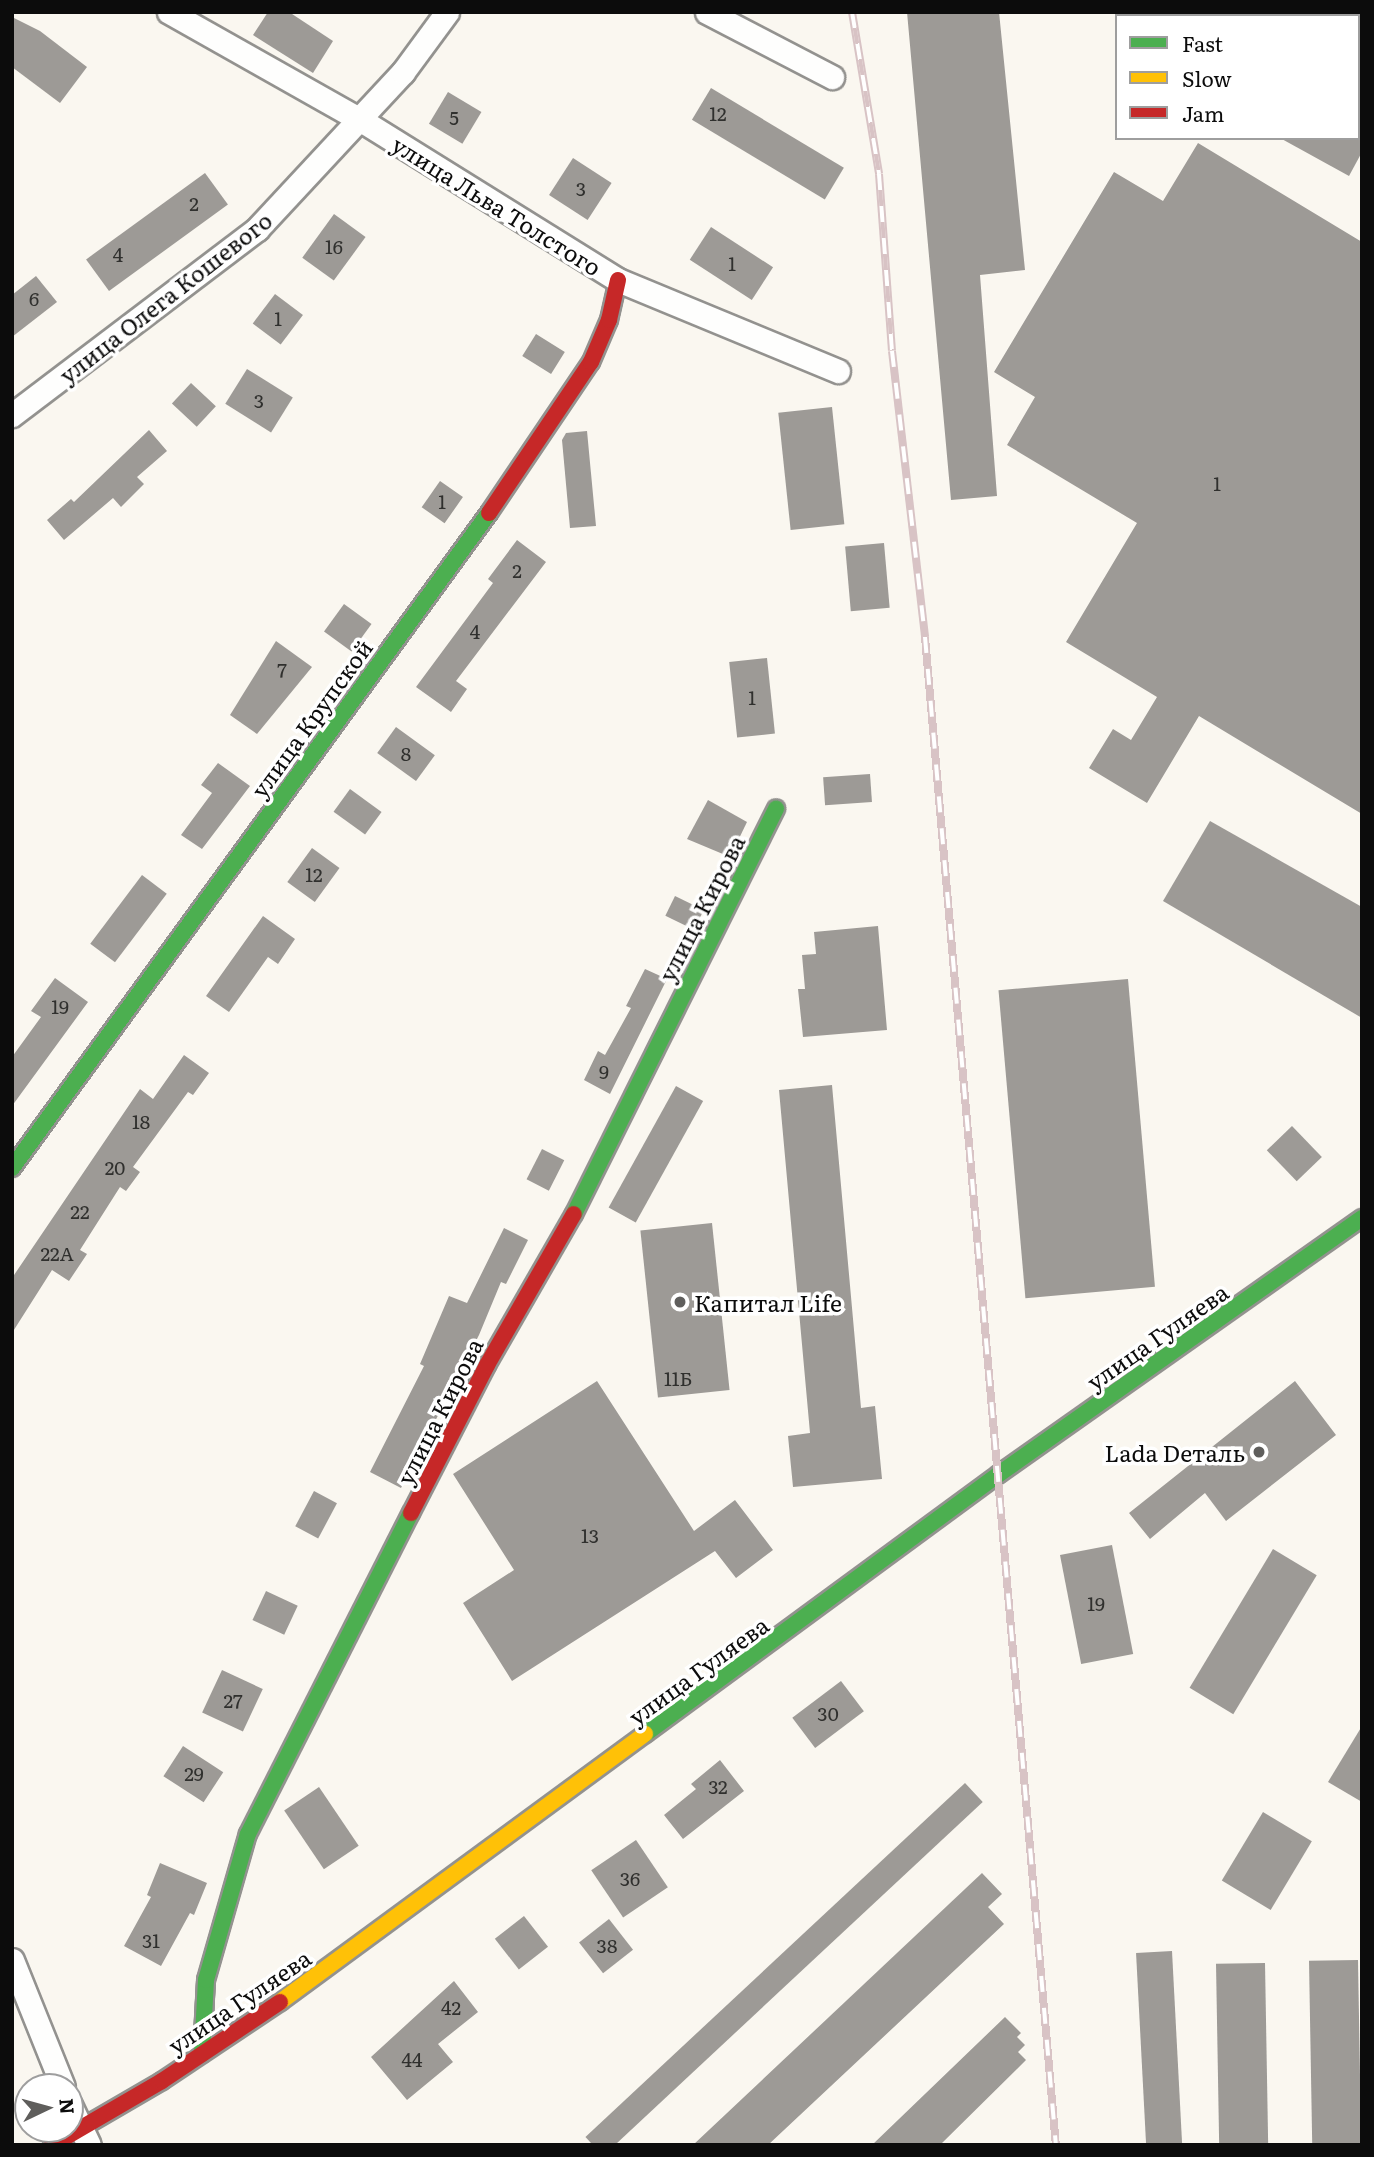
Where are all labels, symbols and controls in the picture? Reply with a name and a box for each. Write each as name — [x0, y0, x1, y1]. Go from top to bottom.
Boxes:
legend — [1115, 14, 1360, 140]
text: Fast — [1182, 27, 1223, 58]
text: Slow — [1182, 62, 1232, 93]
text: Jam — [1182, 97, 1224, 128]
house number: 12 — [709, 103, 727, 125]
house number: 5 — [449, 107, 459, 129]
street label: улица Льва Толстого — [387, 129, 607, 281]
house number: 3 — [576, 178, 586, 200]
house number: 2 — [189, 193, 199, 215]
street label: улица Олега Кошевого — [53, 206, 277, 388]
house number: 16 — [325, 236, 343, 258]
house number: 4 — [113, 244, 123, 266]
house number: 1 — [728, 253, 736, 275]
house number: 6 — [29, 288, 39, 310]
house number: 1 — [274, 308, 282, 330]
house number: 3 — [254, 390, 264, 412]
house number: 1 — [1213, 473, 1221, 495]
house number: 1 — [438, 491, 446, 513]
house number: 2 — [512, 560, 522, 582]
house number: 4 — [470, 621, 480, 643]
street label: улица Крупской — [245, 634, 377, 802]
house number: 7 — [277, 659, 287, 681]
house number: 1 — [748, 687, 756, 709]
house number: 8 — [401, 743, 411, 765]
street label: улица Кирова — [652, 830, 750, 986]
house number: 12 — [305, 864, 323, 886]
house number: 19 — [51, 996, 69, 1018]
house number: 9 — [599, 1061, 609, 1083]
house number: 18 — [132, 1111, 150, 1133]
house number: 20 — [105, 1157, 125, 1179]
house number: 22 — [70, 1201, 90, 1223]
house number: 22А — [40, 1243, 74, 1265]
street label: улица Гуляева — [1081, 1277, 1233, 1395]
place label: Капитал Life — [694, 1288, 842, 1316]
marker: Капитал Life — [672, 1294, 688, 1310]
street label: улица Кирова — [390, 1333, 488, 1489]
house number: 11Б — [664, 1368, 692, 1390]
place label: Lada Dеталь — [1105, 1438, 1245, 1466]
marker: Lada Dеталь — [1251, 1444, 1267, 1460]
house number: 13 — [581, 1525, 599, 1547]
house number: 19 — [1087, 1593, 1105, 1615]
street label: улица Гуляева — [623, 1610, 773, 1730]
house number: 27 — [223, 1690, 243, 1712]
house number: 30 — [817, 1703, 839, 1725]
house number: 29 — [184, 1763, 204, 1785]
house number: 32 — [708, 1776, 728, 1798]
house number: 36 — [620, 1868, 640, 1890]
house number: 31 — [142, 1930, 160, 1952]
house number: 38 — [597, 1935, 617, 1957]
street label: улица Гуляева — [162, 1943, 316, 2059]
house number: 42 — [441, 1997, 461, 2019]
house number: 44 — [402, 2049, 422, 2071]
north arrow — [14, 2073, 84, 2143]
text: N — [53, 2097, 83, 2116]

